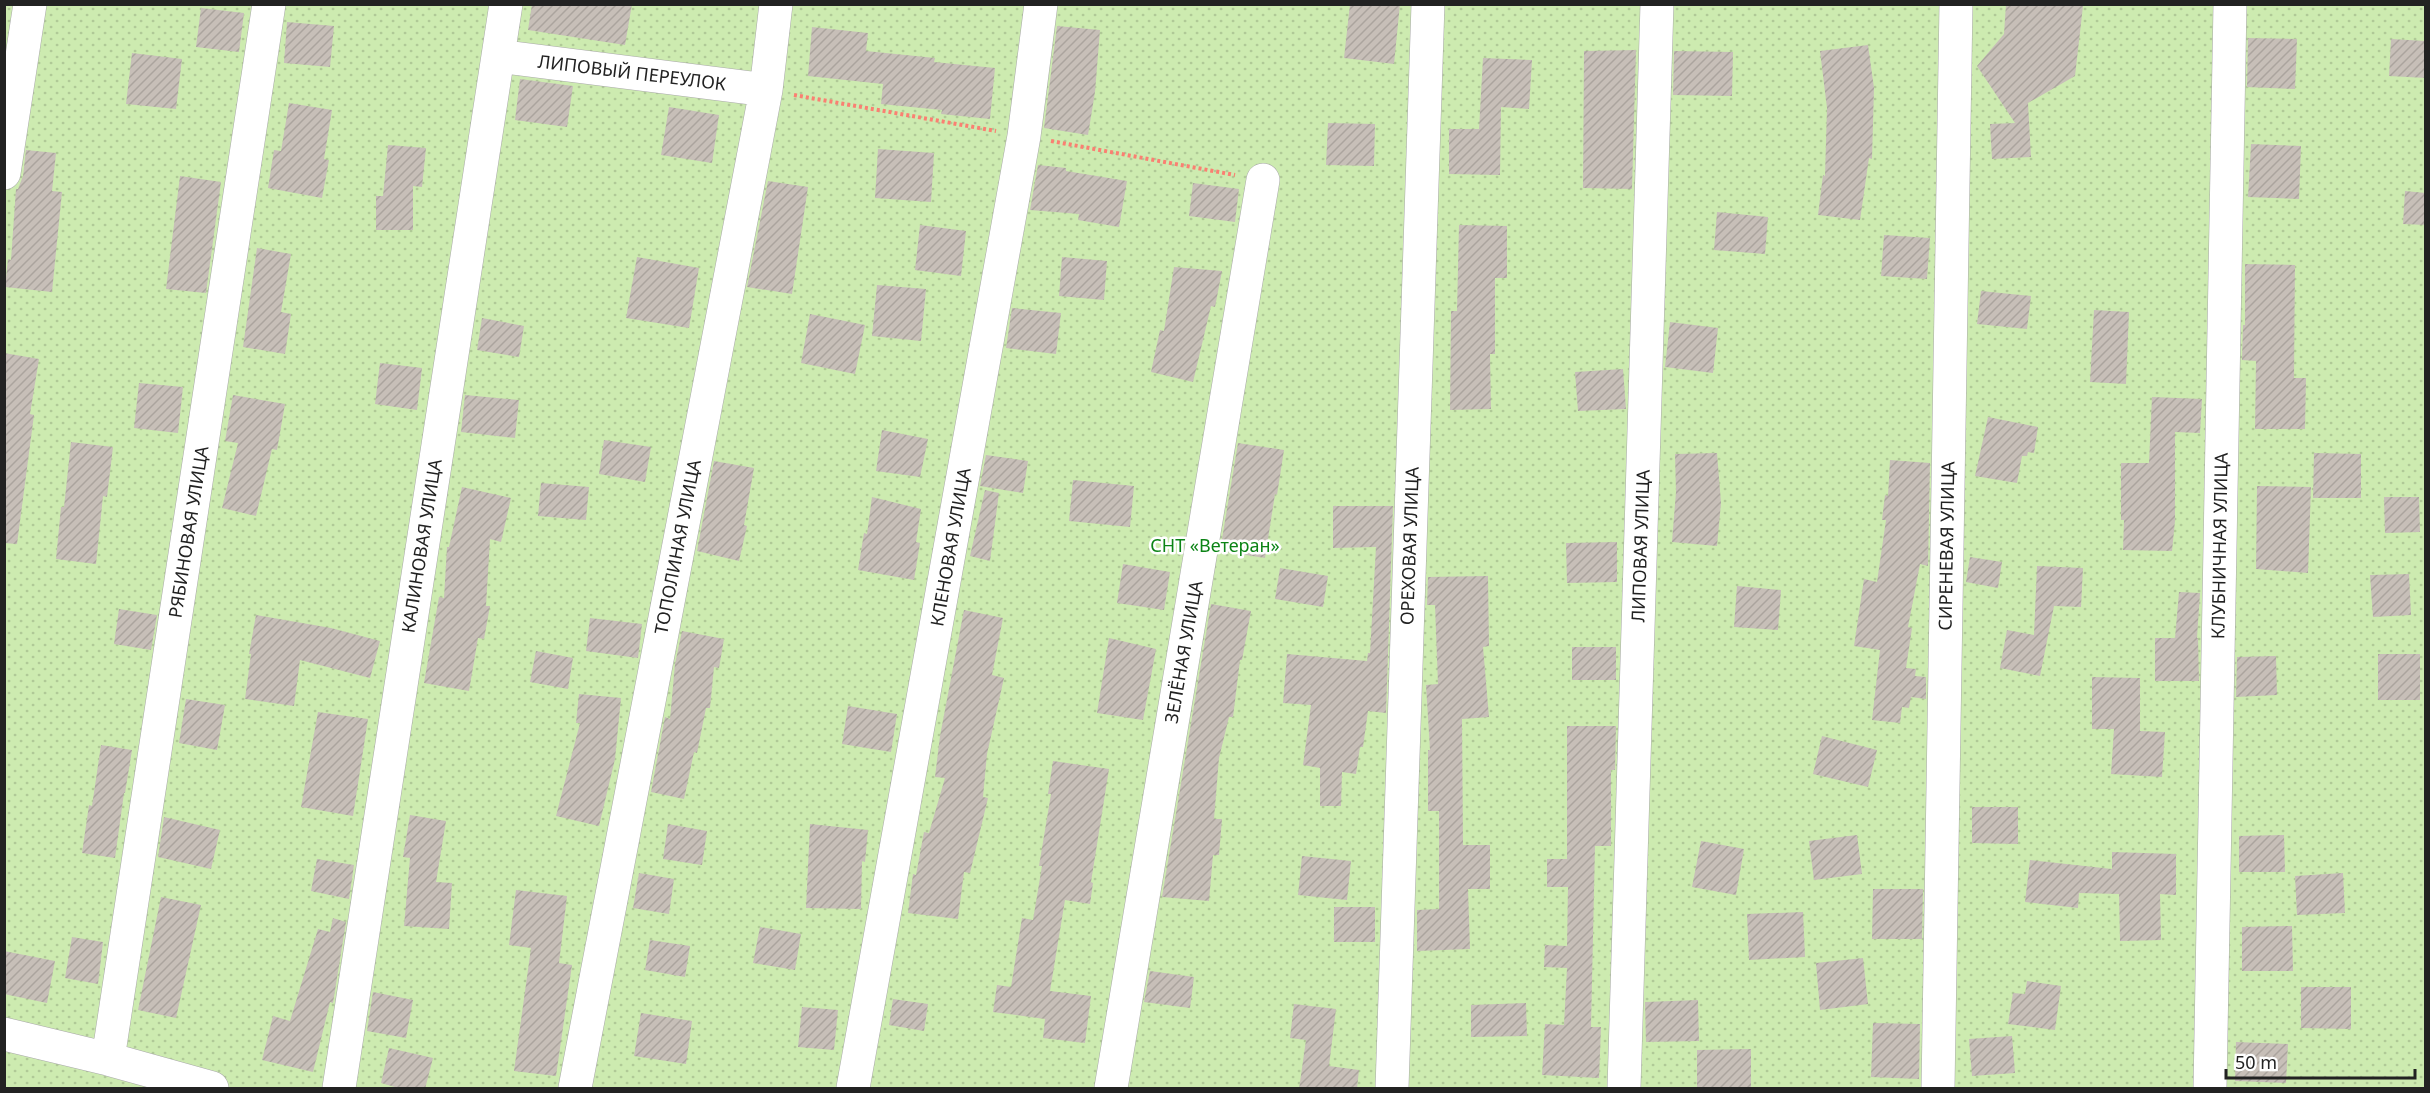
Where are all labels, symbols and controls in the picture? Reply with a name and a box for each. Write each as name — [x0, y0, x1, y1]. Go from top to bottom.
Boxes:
street label: ЛИПОВЫЙ ПЕРЕУЛОК — [537, 49, 728, 96]
street label: РЯБИНОВАЯ УЛИЦА — [163, 444, 214, 620]
street label: КЛУБНИЧНАЯ УЛИЦА — [2205, 452, 2233, 639]
street label: КАЛИНОВАЯ УЛИЦА — [395, 457, 447, 635]
street label: ТОПОЛИНАЯ УЛИЦА — [648, 457, 706, 636]
street label: СИРЕНЕВАЯ УЛИЦА — [1933, 461, 1959, 631]
street label: КЛЕНОВАЯ УЛИЦА — [924, 465, 976, 628]
street label: ОРЕХОВАЯ УЛИЦА — [1394, 466, 1424, 625]
street label: ЛИПОВАЯ УЛИЦА — [1625, 469, 1655, 623]
park label: СНТ «Ветеран» — [1150, 533, 1280, 557]
street label: ЗЕЛЁНАЯ УЛИЦА — [1159, 578, 1207, 725]
scale bar — [2226, 1042, 2415, 1080]
text: 50 m — [2235, 1050, 2277, 1074]

